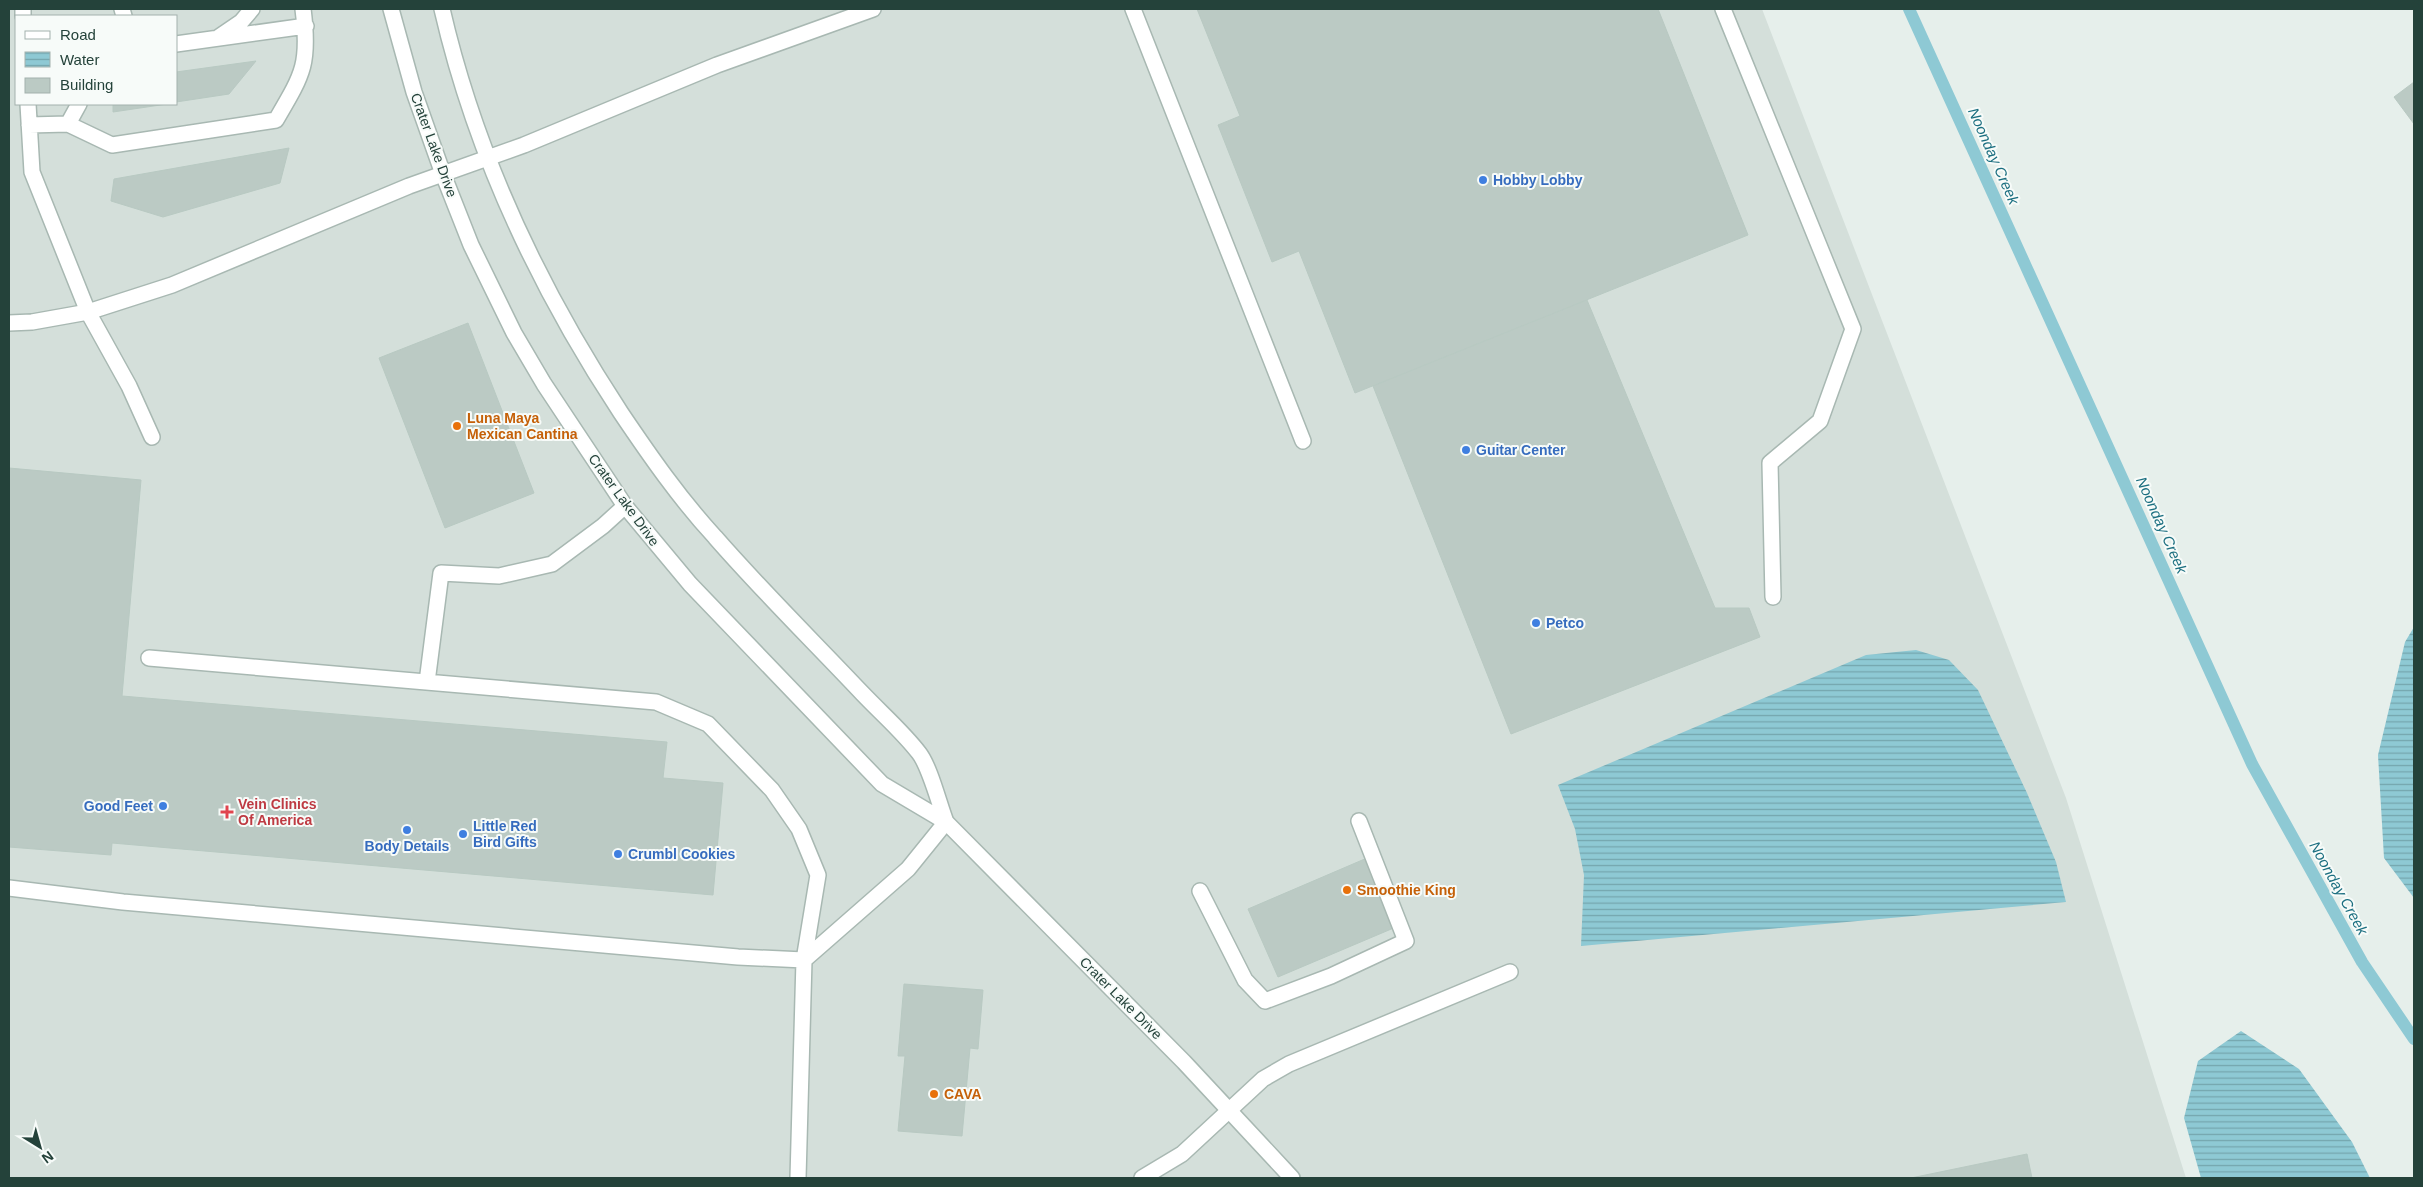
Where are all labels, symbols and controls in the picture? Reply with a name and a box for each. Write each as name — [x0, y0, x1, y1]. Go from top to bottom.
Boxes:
legend — [15, 15, 178, 105]
text: Road — [60, 26, 96, 43]
text: Water — [60, 51, 99, 68]
text: Building — [60, 76, 113, 93]
street label: Crater Lake Drive — [408, 91, 460, 199]
water label: Noonday Creek — [1965, 105, 2024, 208]
place label: Hobby Lobby — [1493, 172, 1583, 188]
marker: Hobby Lobby — [1477, 174, 1489, 186]
place label: Luna Maya Mexican Cantina — [467, 410, 578, 442]
marker: Luna Maya Mexican Cantina — [451, 420, 463, 432]
place label: Guitar Center — [1476, 442, 1566, 458]
marker: Guitar Center — [1460, 444, 1472, 456]
street label: Crater Lake Drive — [585, 451, 663, 549]
water label: Noonday Creek — [2133, 474, 2192, 577]
place label: Petco — [1546, 615, 1584, 631]
marker: Petco — [1530, 617, 1542, 629]
place label: Vein Clinics Of America — [238, 796, 317, 828]
place label: Good Feet — [84, 798, 153, 814]
marker: Good Feet — [157, 800, 169, 812]
marker: Vein Clinics Of America — [220, 805, 234, 819]
place label: Little Red Bird Gifts — [473, 818, 537, 850]
marker: Body Details — [401, 824, 413, 836]
marker: Little Red Bird Gifts — [457, 828, 469, 840]
place label: Body Details — [365, 838, 450, 854]
water label: Noonday Creek — [2306, 838, 2372, 939]
place label: Crumbl Cookies — [628, 846, 736, 862]
marker: Crumbl Cookies — [612, 848, 624, 860]
place label: Smoothie King — [1357, 882, 1456, 898]
marker: Smoothie King — [1341, 884, 1353, 896]
street label: Crater Lake Drive — [1077, 954, 1166, 1043]
place label: CAVA — [944, 1086, 982, 1102]
marker: CAVA — [928, 1088, 940, 1100]
north arrow — [15, 1122, 65, 1172]
text: N — [39, 1148, 57, 1167]

